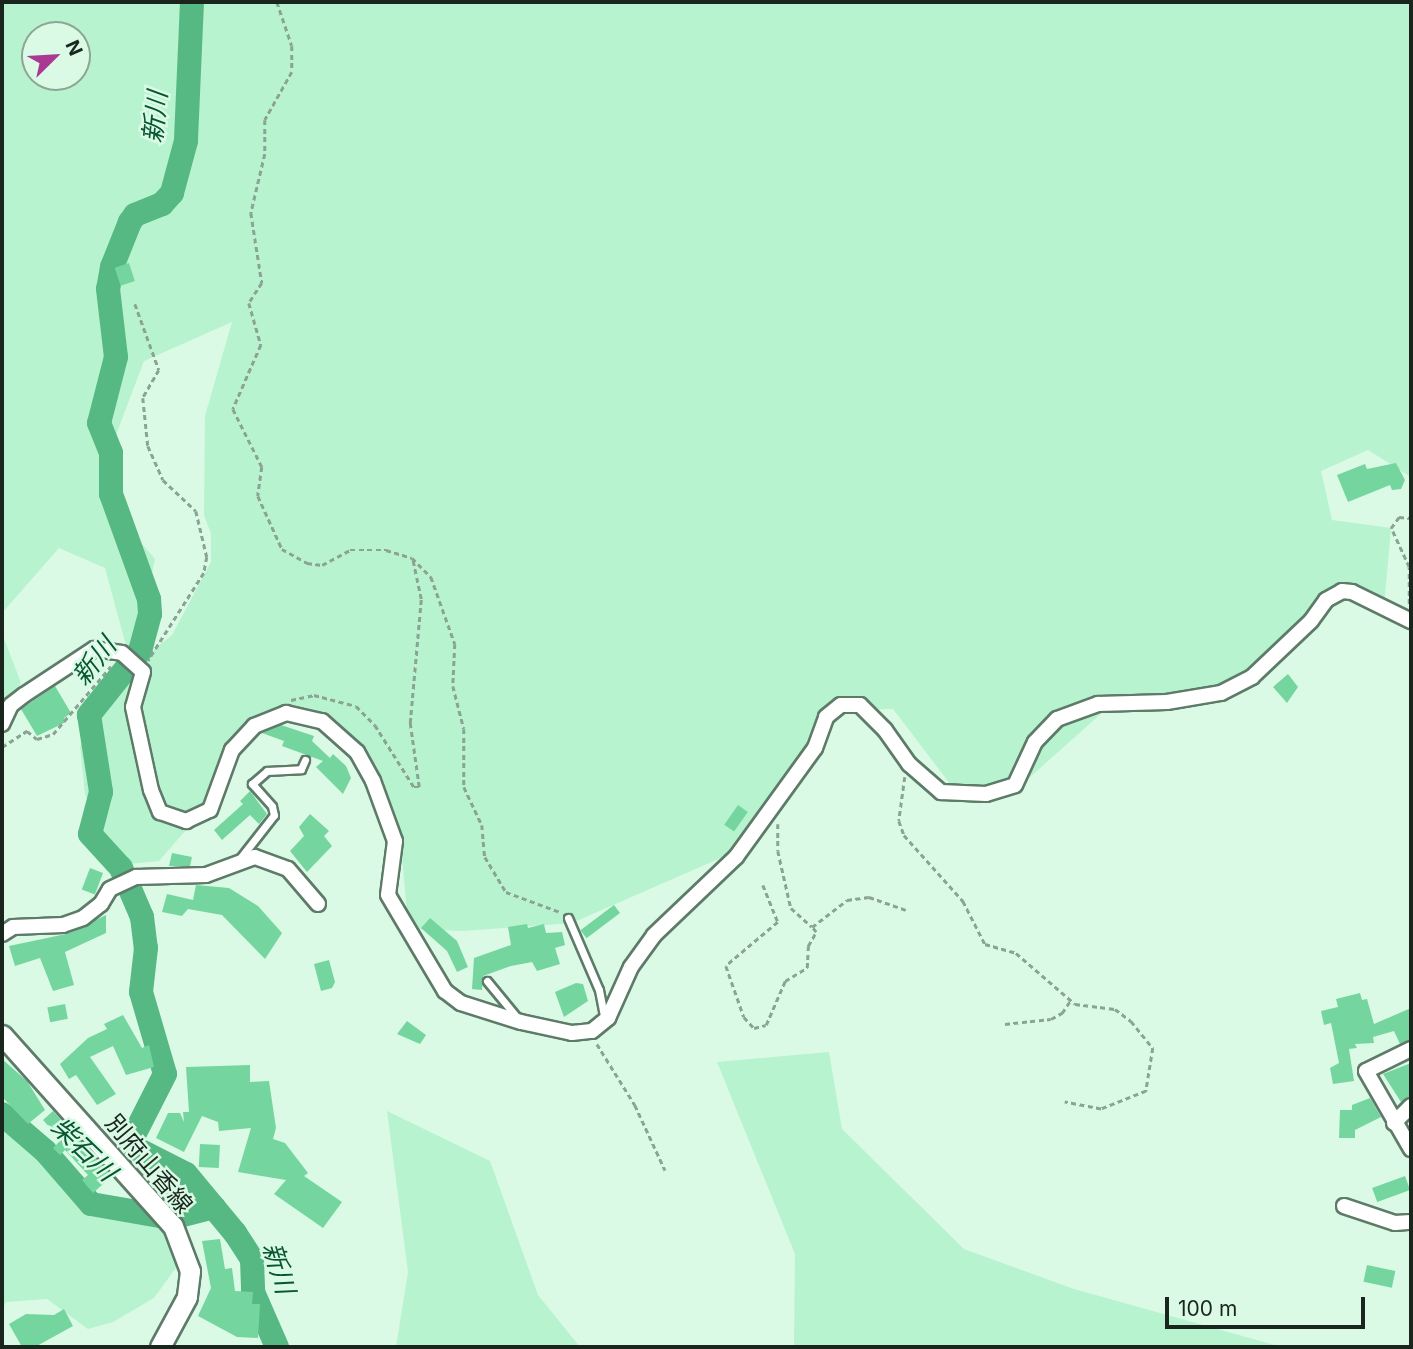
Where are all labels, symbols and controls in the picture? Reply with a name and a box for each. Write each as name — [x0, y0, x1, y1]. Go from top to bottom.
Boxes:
north arrow — [21, 21, 91, 91]
text: N — [60, 37, 87, 59]
water label: 新川 — [137, 90, 173, 144]
water label: 新川 — [66, 631, 122, 691]
street label: 別府山香線 — [99, 1109, 199, 1219]
water label: 柴石川 — [45, 1111, 123, 1187]
water label: 新川 — [256, 1239, 302, 1297]
scale bar — [1168, 1282, 1368, 1326]
text: 100 m — [1178, 1296, 1237, 1321]

